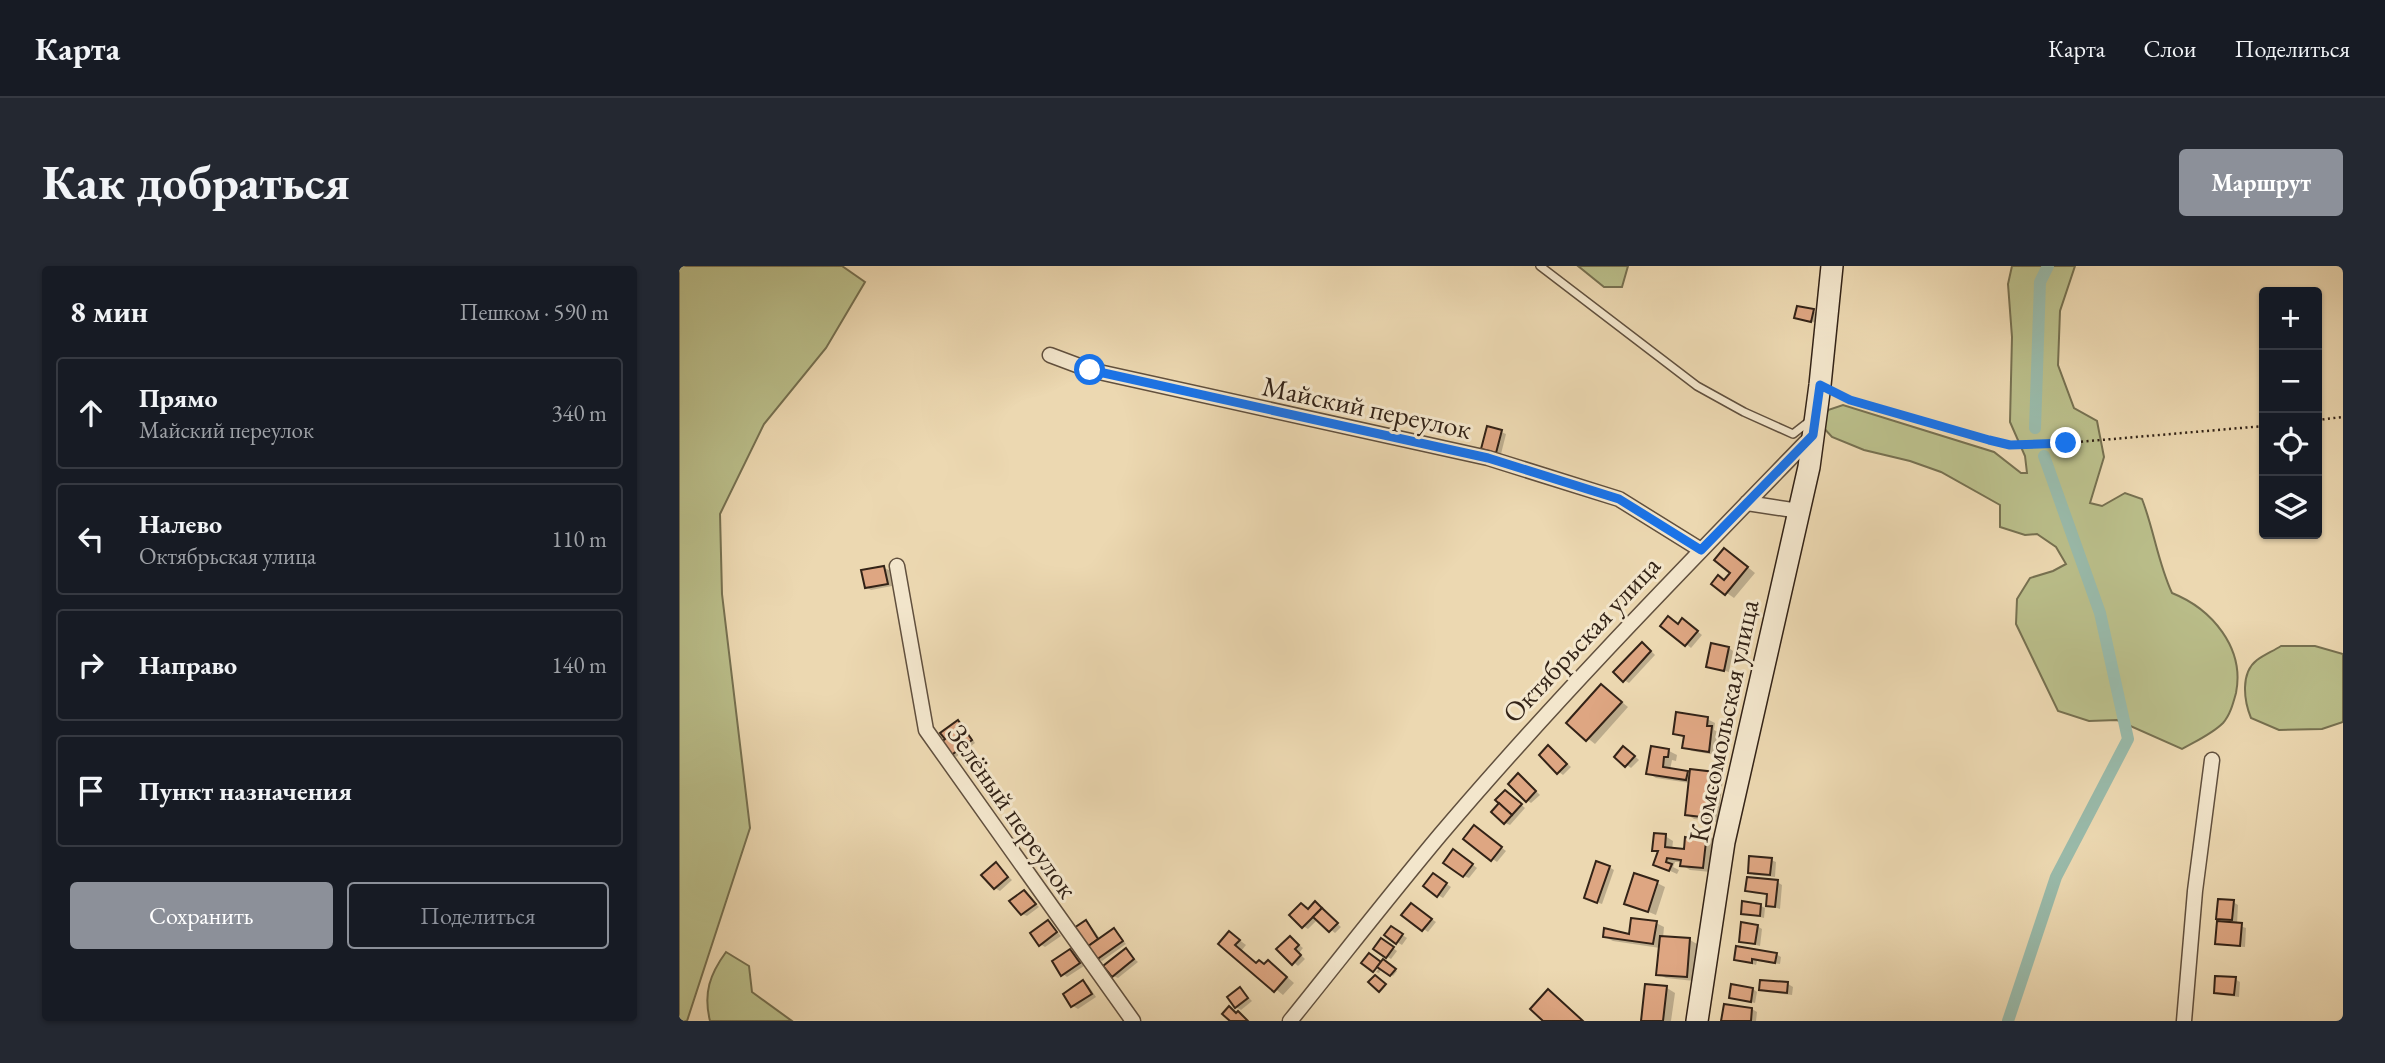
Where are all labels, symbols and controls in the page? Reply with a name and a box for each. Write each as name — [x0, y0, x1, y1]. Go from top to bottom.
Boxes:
text: Карта — [35, 27, 120, 70]
text: Карта — [2048, 33, 2105, 64]
text: Слои — [2143, 33, 2197, 64]
text: Поделиться — [2235, 33, 2350, 64]
button: Маршрут — [2179, 149, 2343, 216]
text: Как добраться — [42, 150, 350, 214]
map controls — [2259, 287, 2322, 539]
button: + — [2259, 287, 2322, 350]
text: 8 мин — [70, 292, 148, 331]
text: Пешком · 590 m — [460, 297, 609, 327]
button: − — [2259, 350, 2322, 413]
route start — [1074, 354, 1105, 385]
street label: Майский переулок — [1259, 367, 1475, 447]
text: Прямо — [139, 381, 218, 415]
icon: ahead — [72, 394, 110, 432]
text: 340 m — [551, 398, 607, 428]
button: locate — [2259, 413, 2322, 476]
text: Майский переулок — [139, 415, 314, 445]
route end — [2050, 427, 2081, 458]
button: layers — [2259, 476, 2322, 539]
text: Налево — [139, 507, 222, 541]
icon: left — [72, 520, 110, 558]
text: 110 m — [551, 524, 607, 554]
text: Октябрьская улица — [139, 541, 316, 571]
street label: Октябрьская улица — [1494, 547, 1668, 730]
street label: Комсомольская улица — [1680, 595, 1767, 846]
icon: right — [72, 646, 110, 684]
text: Направо — [139, 648, 237, 682]
text: 140 m — [551, 650, 607, 680]
street label: Зелёный переулок — [940, 717, 1086, 905]
icon: arrive — [72, 772, 110, 810]
text: Пункт назначения — [139, 774, 352, 808]
button: Сохранить — [70, 882, 333, 949]
button: Поделиться — [347, 882, 609, 949]

